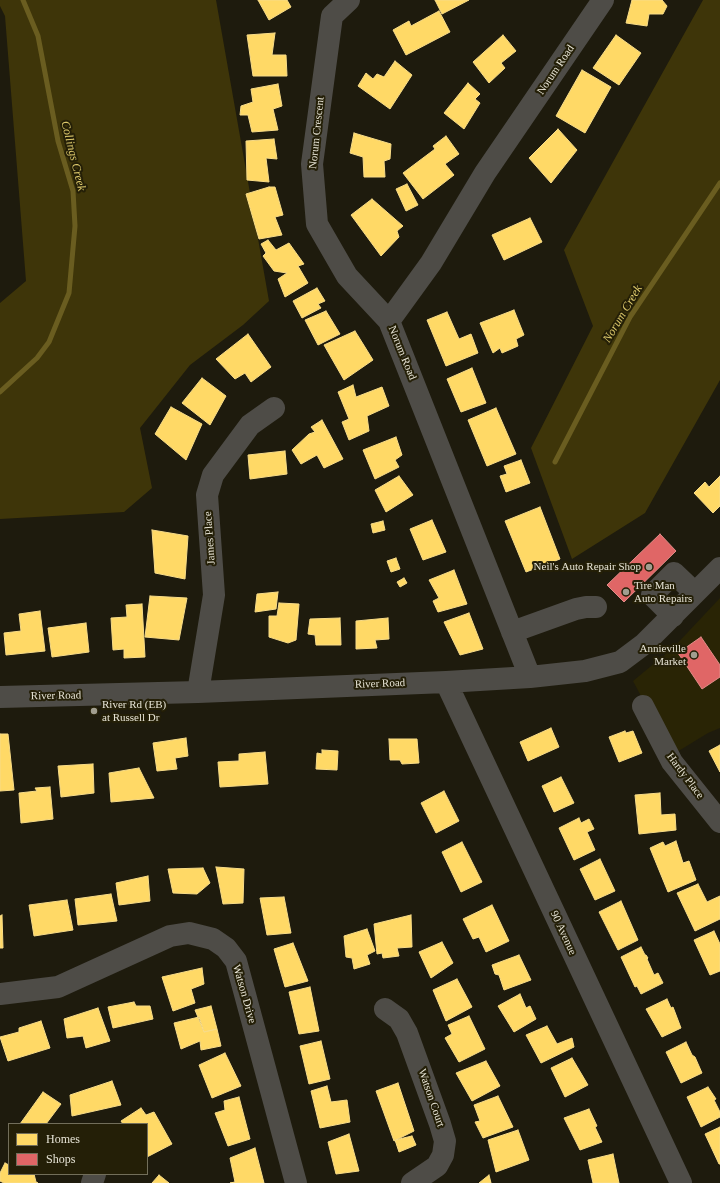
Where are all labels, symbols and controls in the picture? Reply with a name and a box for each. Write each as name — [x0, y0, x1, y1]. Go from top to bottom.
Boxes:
street label: Norum Road — [535, 43, 577, 97]
street label: Norum Crescent — [307, 96, 327, 170]
water label: Collings Creek — [57, 119, 89, 193]
water label: Norum Creek — [600, 283, 646, 345]
street label: Norum Road — [385, 324, 419, 382]
street label: James Place — [202, 511, 218, 565]
place label: Neil's Auto Repair Shop — [534, 560, 641, 574]
marker: Neil's Auto Repair Shop — [644, 562, 654, 572]
place label: Tire Man Auto Repairs — [634, 579, 692, 605]
marker: Tire Man Auto Repairs — [621, 587, 631, 597]
place label: Annieville Market — [640, 642, 686, 668]
marker: Annieville Market — [689, 650, 699, 660]
street label: River Road — [355, 677, 405, 691]
street label: River Road — [31, 689, 81, 703]
place label: River Rd (EB) at Russell Dr — [102, 698, 166, 724]
marker: River Rd (EB) at Russell Dr — [89, 706, 99, 716]
street label: Hardy Place — [663, 750, 707, 802]
street label: 90 Avenue — [547, 909, 579, 957]
street label: Watson Drive — [229, 963, 259, 1025]
street label: Watson Court — [415, 1067, 447, 1129]
legend — [8, 1123, 148, 1175]
text: Homes — [46, 1132, 80, 1146]
text: Shops — [46, 1152, 75, 1166]

